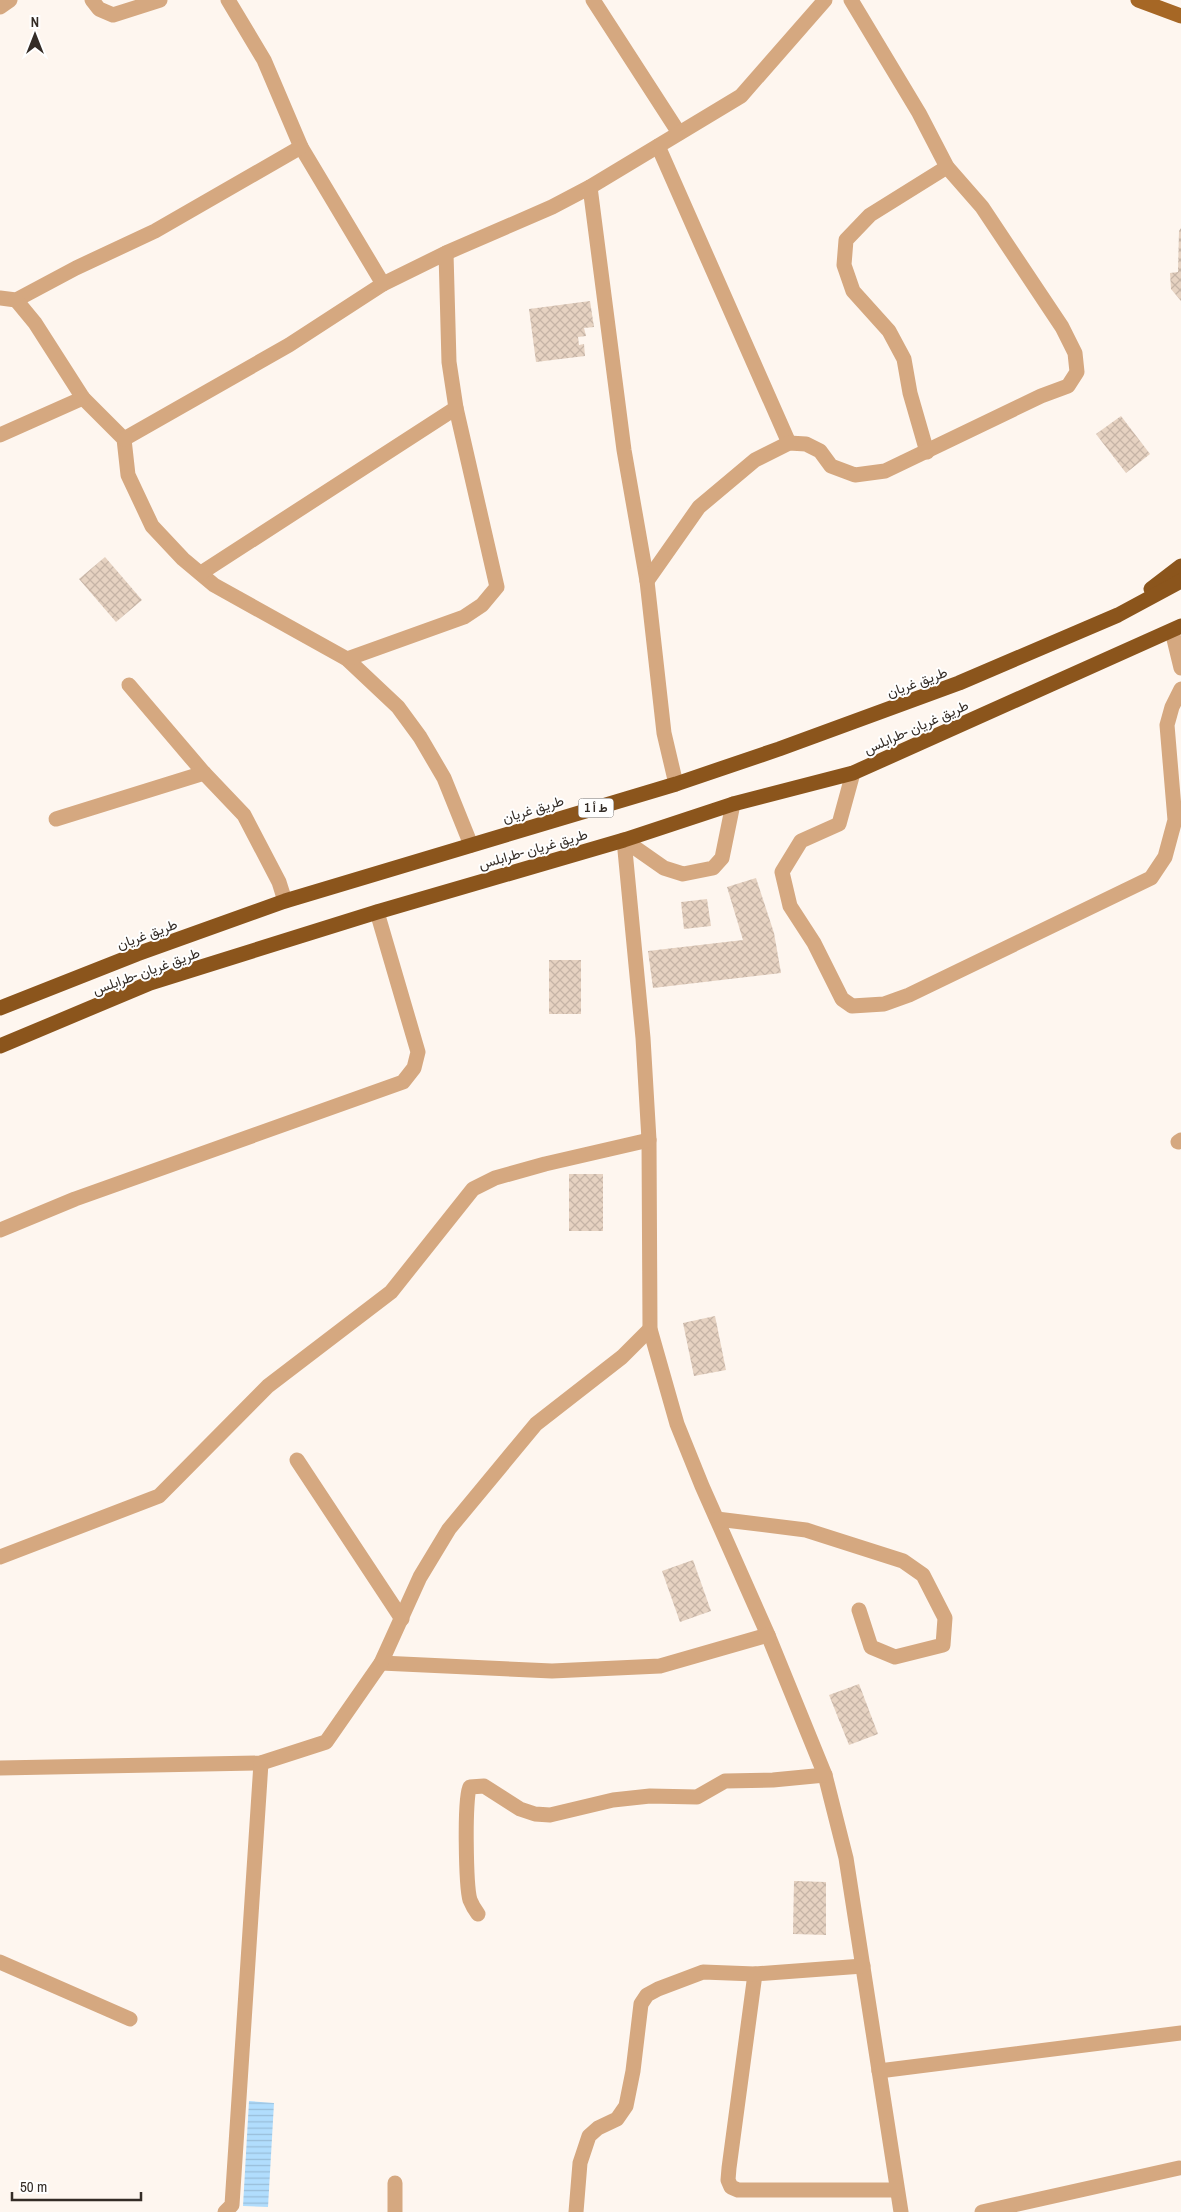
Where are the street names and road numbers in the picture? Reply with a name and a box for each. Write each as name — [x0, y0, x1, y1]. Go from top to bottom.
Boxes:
street label: طريق غريان — [884, 663, 950, 701]
street label: طريق غريان -طرابلس — [861, 696, 971, 758]
street label: طريق غريان — [500, 791, 566, 827]
road number: ط أ 1 — [578, 798, 614, 818]
street label: طريق غريان -طرابلس — [476, 825, 590, 873]
street label: طريق غريان — [114, 915, 180, 953]
street label: طريق غريان -طرابلس — [90, 943, 202, 999]

